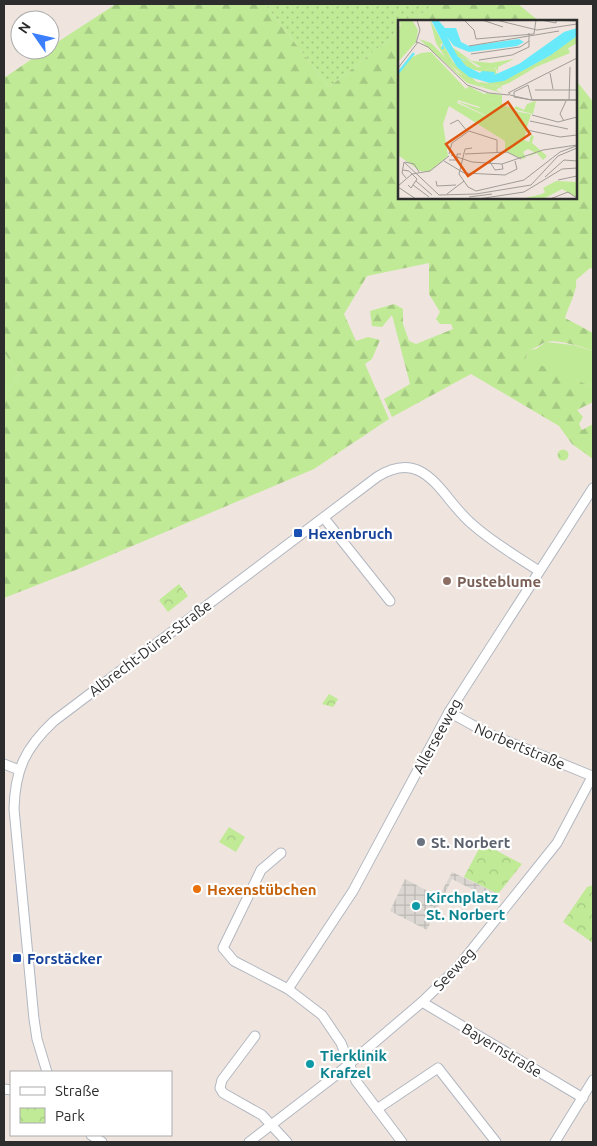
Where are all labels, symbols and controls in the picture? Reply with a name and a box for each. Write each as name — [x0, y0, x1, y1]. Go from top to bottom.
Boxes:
north arrow — [10, 10, 60, 60]
text: N — [15, 19, 34, 37]
inset map — [398, 20, 577, 199]
place label: Hexenbruch — [308, 525, 393, 542]
marker: Hexenbruch — [292, 527, 304, 539]
place label: Pusteblume — [457, 573, 541, 590]
marker: Pusteblume — [441, 575, 453, 587]
street label: Albrecht-Dürer-Straße — [85, 596, 215, 700]
street label: Allerseeweg — [409, 696, 465, 776]
street label: Norbertstraße — [472, 719, 568, 773]
place label: St. Norbert — [431, 834, 511, 851]
marker: St. Norbert — [415, 836, 427, 848]
place label: Hexenstübchen — [207, 881, 317, 898]
marker: Hexenstübchen — [191, 883, 203, 895]
place label: Kirchplatz St. Norbert — [426, 889, 506, 923]
marker: Kirchplatz St. Norbert — [410, 900, 422, 912]
street label: Seeweg — [430, 944, 478, 994]
place label: Forstäcker — [27, 950, 103, 967]
marker: Forstäcker — [11, 952, 23, 964]
street label: Bayernstraße — [459, 1020, 545, 1080]
place label: Tierklinik Krafzel — [320, 1047, 387, 1081]
marker: Tierklinik Krafzel — [304, 1058, 316, 1070]
legend — [10, 1071, 172, 1136]
text: Straße — [55, 1082, 99, 1099]
text: Park — [55, 1107, 85, 1124]

